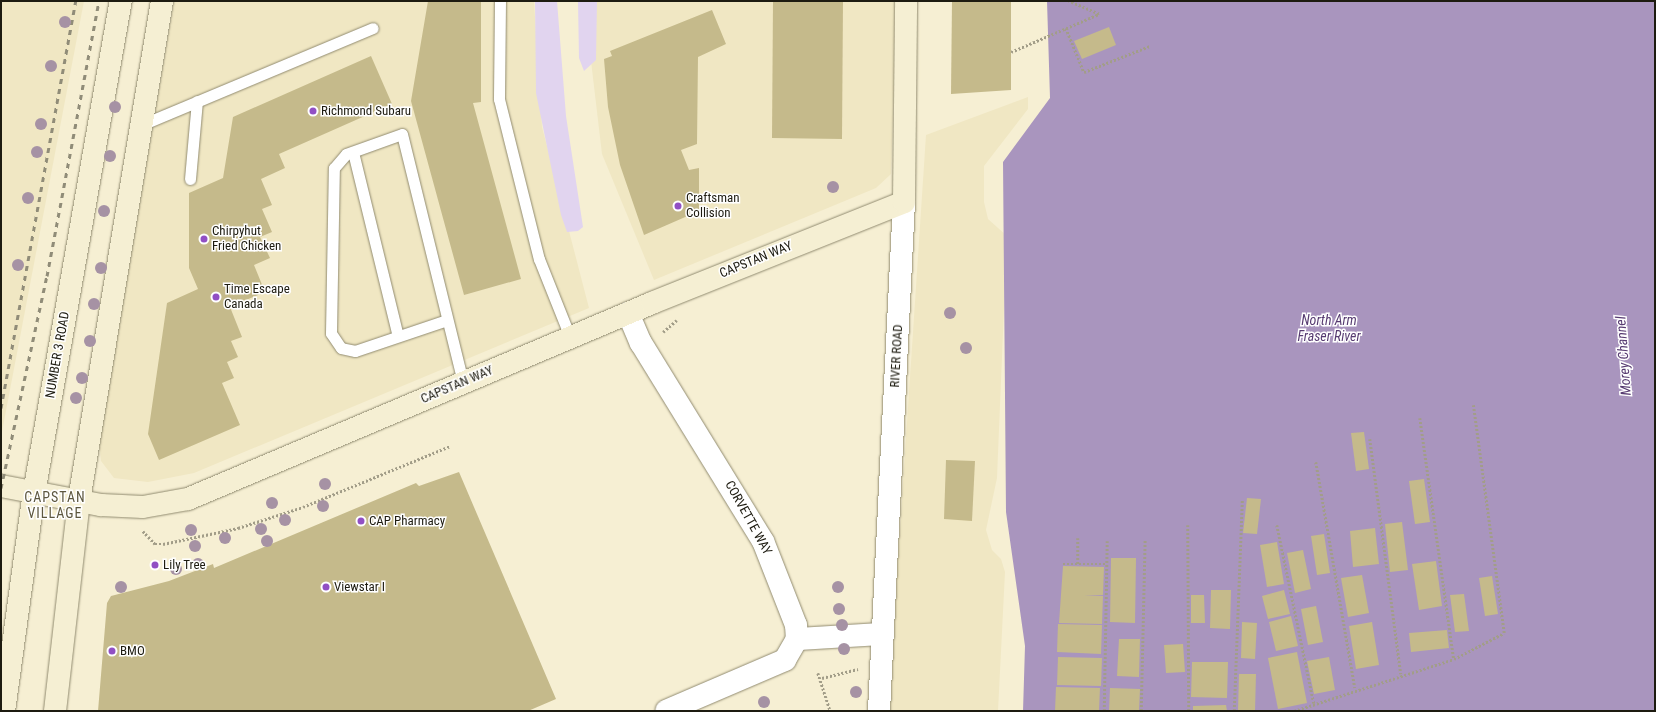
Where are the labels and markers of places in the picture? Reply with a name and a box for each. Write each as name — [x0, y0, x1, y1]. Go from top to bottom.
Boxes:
place label: Richmond Subaru — [321, 103, 411, 119]
marker: Richmond Subaru — [308, 106, 318, 116]
place label: Craftsman Collision — [686, 191, 740, 222]
marker: Craftsman Collision — [673, 201, 683, 211]
place label: Chirpyhut Fried Chicken — [212, 224, 281, 255]
marker: Chirpyhut Fried Chicken — [199, 234, 209, 244]
place label: Time Escape Canada — [224, 282, 290, 313]
marker: Time Escape Canada — [211, 292, 221, 302]
place label: CAP Pharmacy — [369, 513, 445, 529]
marker: CAP Pharmacy — [356, 516, 366, 526]
place label: Lily Tree — [163, 557, 206, 573]
marker: Lily Tree — [150, 560, 160, 570]
place label: Viewstar I — [334, 579, 385, 595]
marker: Viewstar I — [321, 582, 331, 592]
place label: BMO — [120, 643, 145, 659]
marker: BMO — [107, 646, 117, 656]

